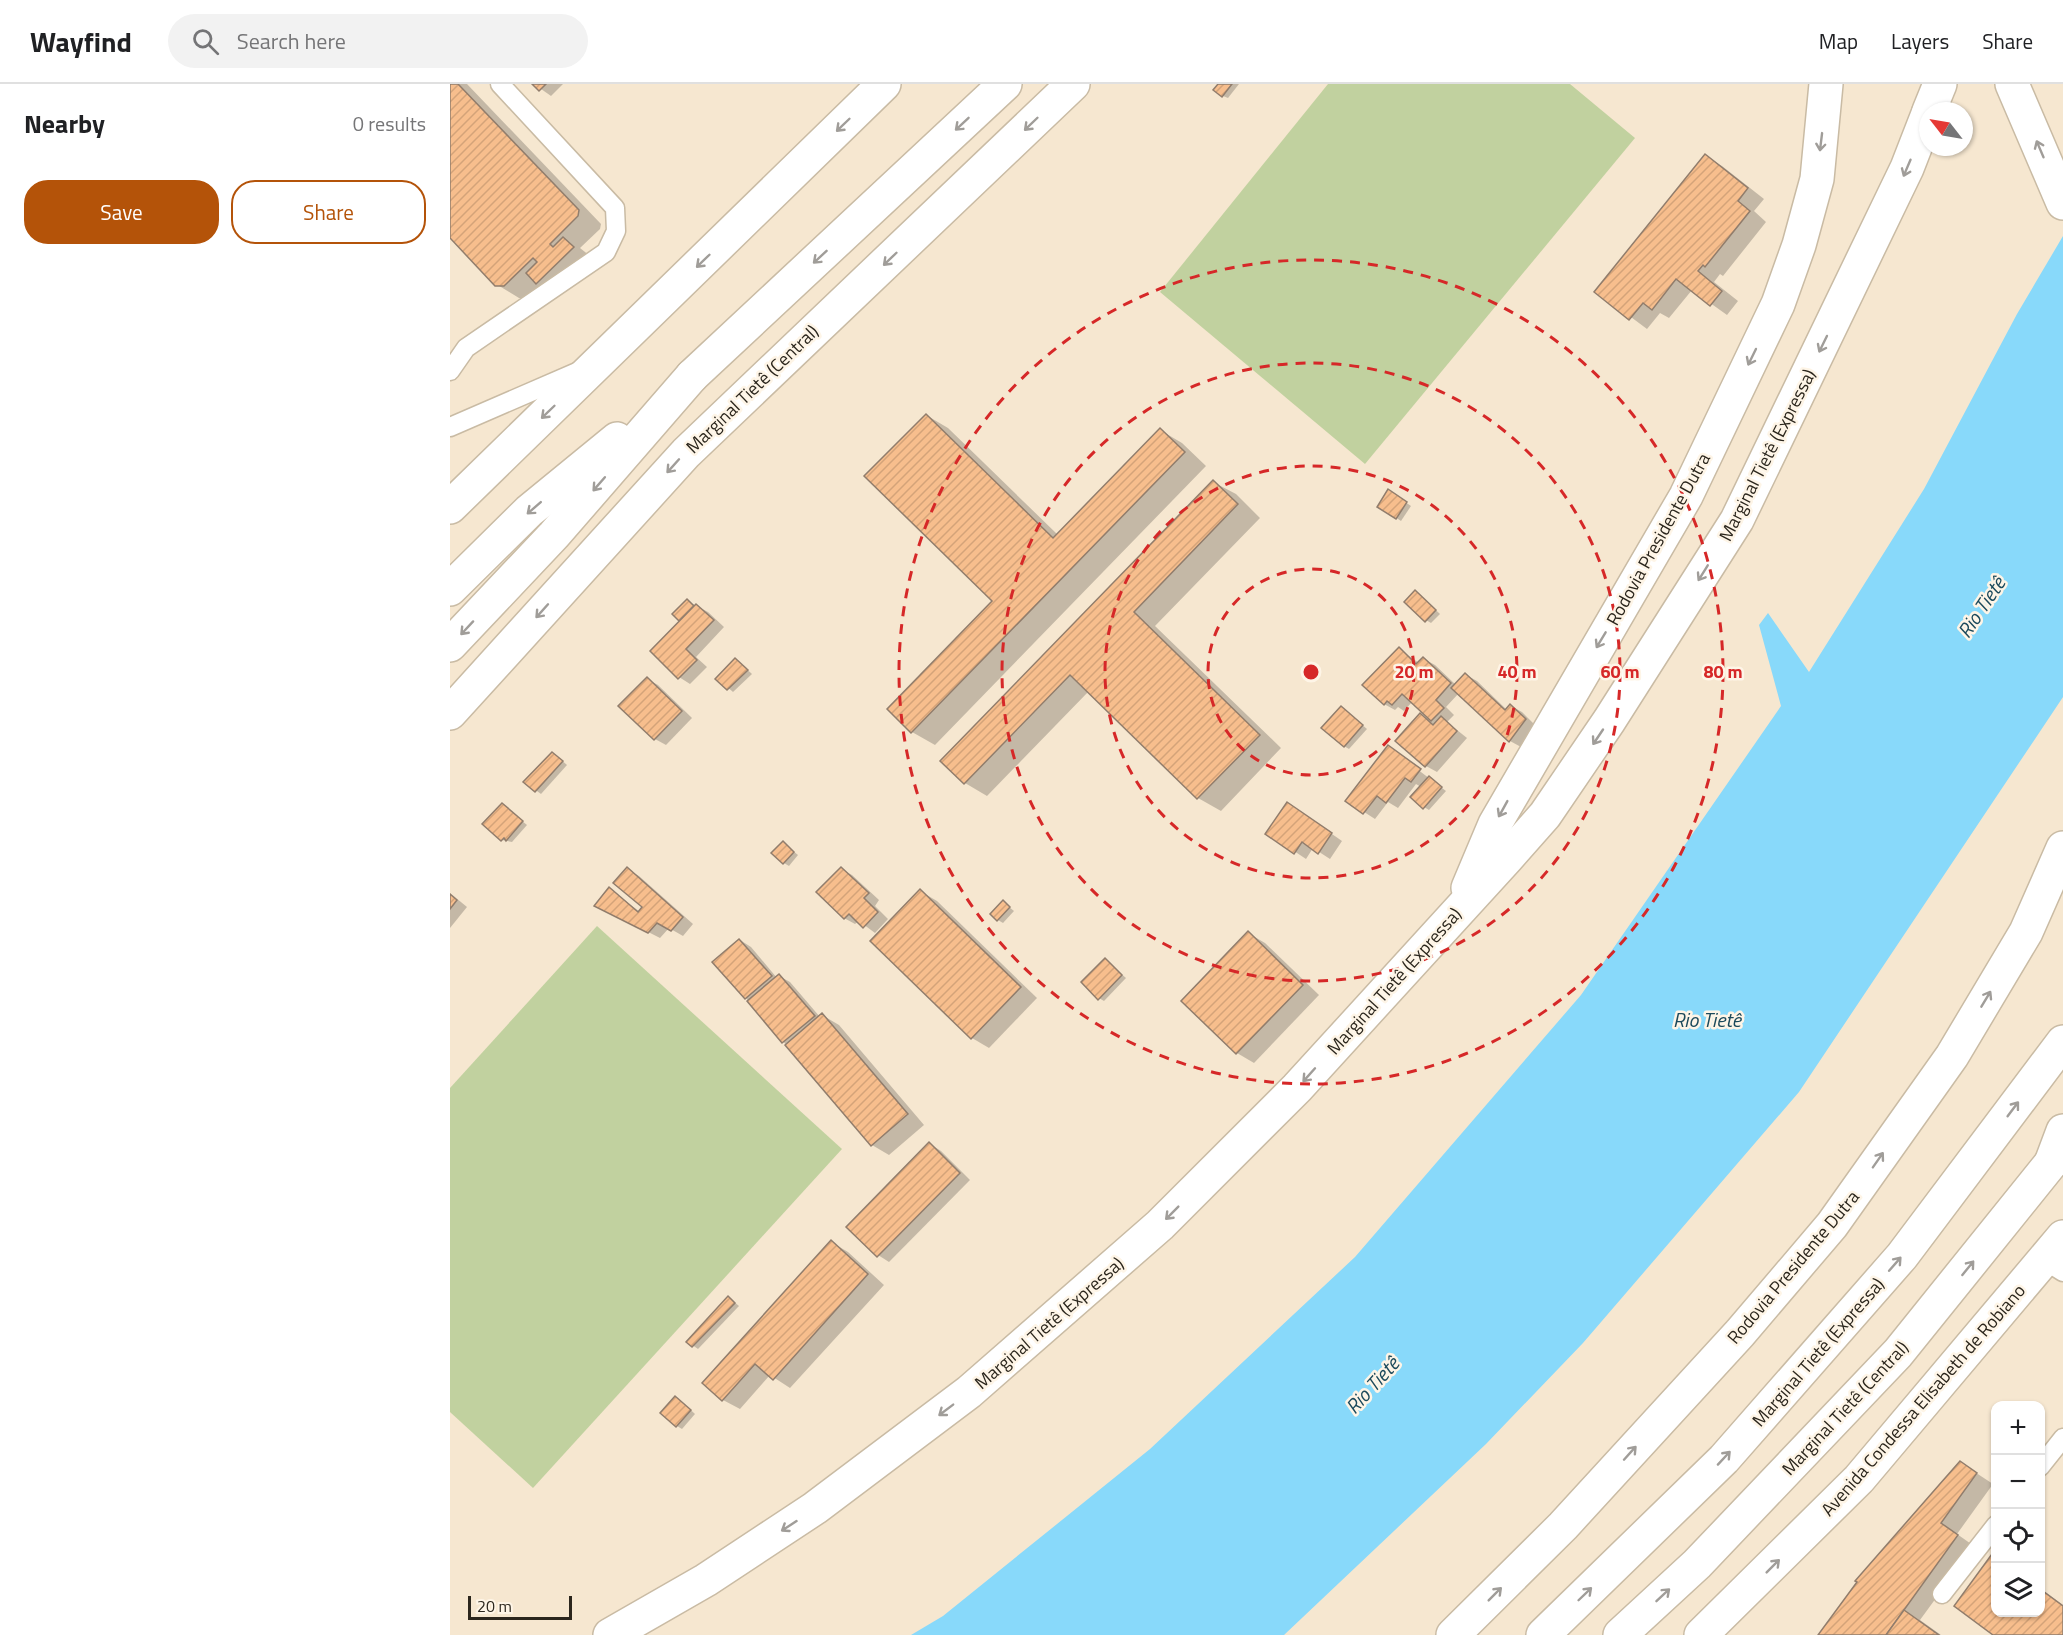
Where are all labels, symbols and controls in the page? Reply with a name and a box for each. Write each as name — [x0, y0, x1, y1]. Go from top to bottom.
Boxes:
search box — [168, 14, 588, 68]
text: Wayfind — [30, 20, 132, 63]
text: Search here — [237, 24, 346, 58]
icon: search — [189, 25, 222, 58]
text: Map — [1819, 25, 1858, 57]
text: Layers — [1891, 25, 1949, 57]
text: Share — [1982, 25, 2033, 57]
north arrow — [1919, 102, 1973, 156]
text: Nearby — [24, 104, 105, 143]
text: 0 results — [353, 108, 426, 139]
one-way arrow — [955, 117, 970, 131]
one-way arrow — [1024, 117, 1039, 131]
one-way arrow — [835, 118, 850, 132]
one-way arrow — [1816, 132, 1827, 152]
one-way arrow — [2034, 140, 2045, 158]
one-way arrow — [1900, 159, 1912, 177]
button: Save — [24, 180, 219, 244]
button: Share — [231, 180, 426, 244]
one-way arrow — [813, 250, 828, 264]
one-way arrow — [882, 251, 897, 266]
one-way arrow — [696, 254, 711, 269]
street label: Marginal Tietê (Central) — [680, 318, 824, 460]
one-way arrow — [1816, 335, 1828, 353]
one-way arrow — [1745, 348, 1757, 366]
street label: Marginal Tietê (Expressa) — [1712, 364, 1822, 546]
one-way arrow — [541, 405, 556, 419]
street label: Rodovia Presidente Dutra — [1599, 448, 1717, 630]
one-way arrow — [666, 459, 680, 474]
one-way arrow — [592, 476, 605, 492]
one-way arrow — [527, 501, 542, 515]
one-way arrow — [1697, 564, 1709, 581]
water label: Rio Tietê — [1949, 569, 2014, 644]
one-way arrow — [535, 603, 549, 618]
one-way arrow — [460, 620, 474, 635]
one-way arrow — [1594, 631, 1606, 648]
text: 20 m — [1394, 658, 1434, 685]
text: 40 m — [1497, 658, 1537, 685]
text: 60 m — [1600, 658, 1640, 685]
text: 80 m — [1703, 658, 1743, 685]
centre of rings — [1301, 662, 1321, 682]
one-way arrow — [1592, 728, 1604, 745]
one-way arrow — [1497, 800, 1509, 817]
street label: Marginal Tietê (Expressa) — [1320, 901, 1468, 1061]
one-way arrow — [1981, 991, 1993, 1008]
water label: Rio Tietê — [1673, 1004, 1743, 1035]
one-way arrow — [1302, 1067, 1316, 1082]
one-way arrow — [2006, 1101, 2019, 1117]
one-way arrow — [1872, 1153, 1884, 1169]
street label: Rodovia Presidente Dutra — [1721, 1184, 1865, 1350]
one-way arrow — [1164, 1206, 1179, 1221]
street label: Marginal Tietê (Expressa) — [968, 1250, 1130, 1396]
one-way arrow — [1888, 1257, 1902, 1272]
one-way arrow — [1961, 1260, 1974, 1276]
street label: Marginal Tietê (Expressa) — [1745, 1271, 1891, 1433]
street label: Avenida Condessa Elisabeth de Robiano — [1814, 1278, 2032, 1522]
street label: Marginal Tietê (Central) — [1775, 1335, 1915, 1481]
water label: Rio Tietê — [1338, 1348, 1407, 1421]
map controls — [1991, 1401, 2045, 1617]
button: + — [1991, 1401, 2045, 1455]
one-way arrow — [938, 1404, 954, 1417]
one-way arrow — [1623, 1446, 1637, 1461]
one-way arrow — [1717, 1450, 1732, 1465]
button: − — [1991, 1455, 2045, 1509]
button: locate — [1991, 1509, 2045, 1563]
one-way arrow — [781, 1520, 797, 1532]
one-way arrow — [1766, 1558, 1780, 1573]
button: layers — [1991, 1563, 2045, 1617]
one-way arrow — [1487, 1586, 1502, 1601]
one-way arrow — [1577, 1587, 1592, 1602]
one-way arrow — [1656, 1588, 1671, 1602]
scale bar — [468, 1593, 572, 1620]
text: 20 m — [477, 1594, 512, 1618]

